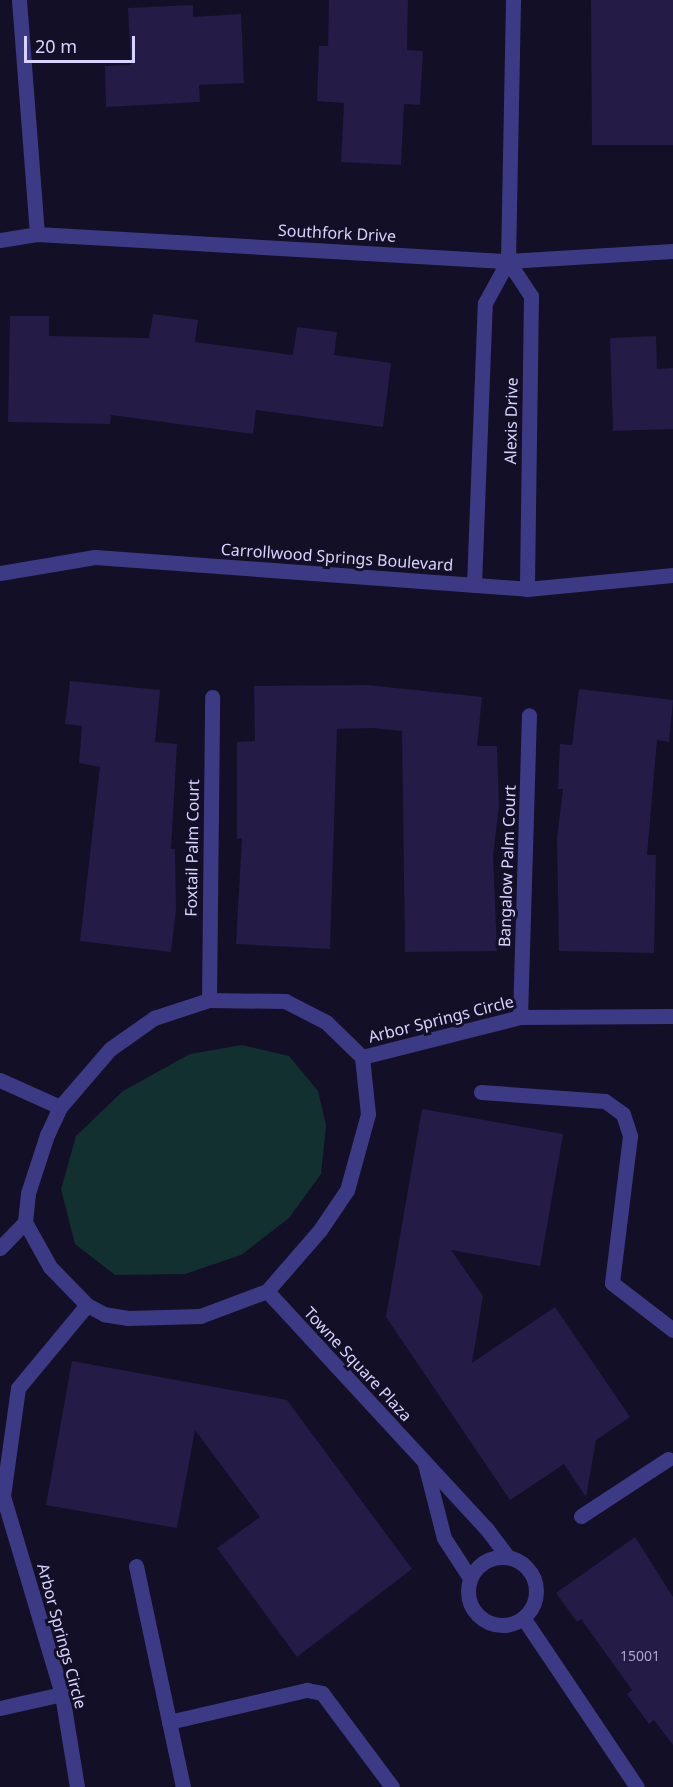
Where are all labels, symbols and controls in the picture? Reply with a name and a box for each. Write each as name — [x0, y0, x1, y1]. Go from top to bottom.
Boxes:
scale bar — [27, 24, 138, 62]
text: 20 m — [35, 34, 77, 58]
street label: Southfork Drive — [278, 220, 396, 246]
street label: Alexis Drive — [501, 377, 521, 465]
street label: Carrollwood Springs Boulevard — [220, 539, 454, 575]
street label: Foxtail Palm Court — [181, 779, 203, 917]
street label: Bangalow Palm Court — [495, 785, 519, 947]
street label: Arbor Springs Circle — [366, 992, 516, 1046]
street label: Towne Square Plaza — [300, 1303, 416, 1425]
street label: Arbor Springs Circle — [33, 1561, 91, 1711]
house number: 15001 — [620, 1648, 660, 1664]

